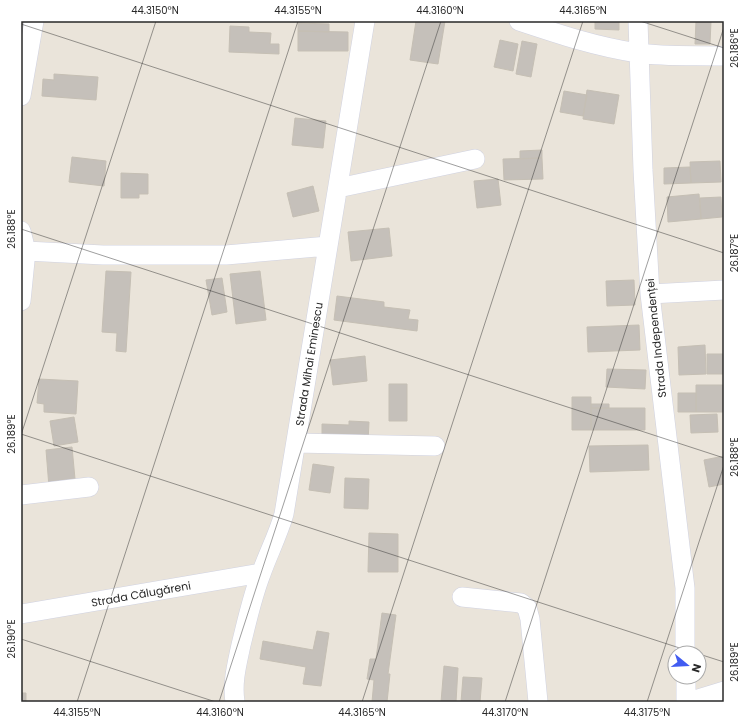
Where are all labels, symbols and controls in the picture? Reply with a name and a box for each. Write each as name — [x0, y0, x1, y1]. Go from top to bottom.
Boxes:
text: 44.3150°N — [131, 3, 179, 18]
text: 44.3155°N — [274, 3, 322, 18]
text: 44.3160°N — [416, 3, 464, 18]
text: 44.3165°N — [559, 3, 607, 18]
text: 26.186°E — [727, 28, 742, 68]
text: 26.188°E — [4, 209, 19, 249]
text: 26.187°E — [727, 234, 742, 272]
street label: Strada Independenței — [642, 277, 670, 398]
street label: Strada Mihai Eminescu — [291, 301, 327, 427]
text: 26.189°E — [4, 414, 19, 454]
text: 26.188°E — [727, 437, 742, 477]
street label: Strada Călugăreni — [90, 577, 192, 611]
text: 26.190°E — [4, 619, 19, 659]
text: 26.189°E — [727, 642, 742, 682]
north arrow — [667, 645, 707, 685]
text: N — [688, 662, 705, 675]
text: 44.3155°N — [53, 705, 101, 720]
text: 44.3160°N — [196, 705, 244, 720]
text: 44.3165°N — [338, 705, 386, 720]
text: 44.3170°N — [482, 705, 528, 720]
text: 44.3175°N — [624, 705, 670, 720]

